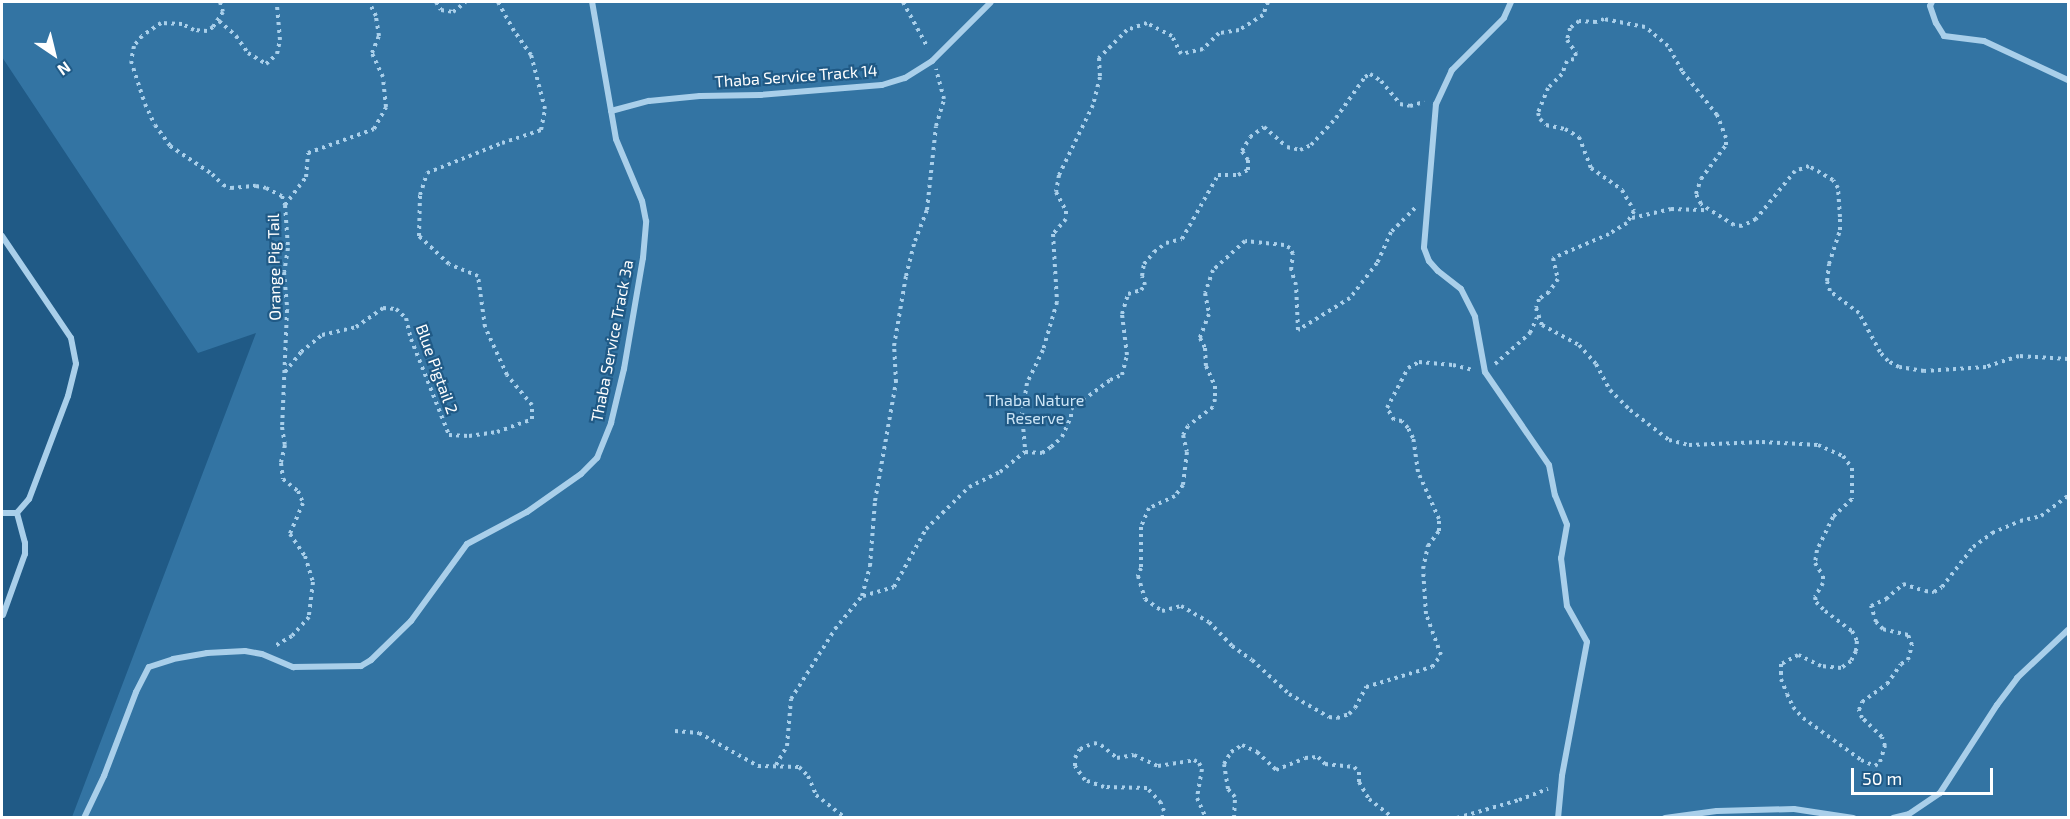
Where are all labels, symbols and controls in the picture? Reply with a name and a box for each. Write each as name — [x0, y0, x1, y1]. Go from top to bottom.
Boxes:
north arrow — [24, 24, 84, 84]
text: N — [54, 58, 75, 80]
street label: Thaba Service Track 14 — [714, 61, 878, 91]
street label: Orange Pig Tail — [263, 213, 285, 321]
street label: Thaba Service Track 3a — [587, 258, 637, 424]
street label: Blue Pigtail 2 — [412, 321, 462, 417]
park label: Thaba Nature Reserve — [986, 390, 1084, 428]
scale bar — [1854, 756, 1996, 794]
text: 50 m — [1862, 767, 1902, 789]

